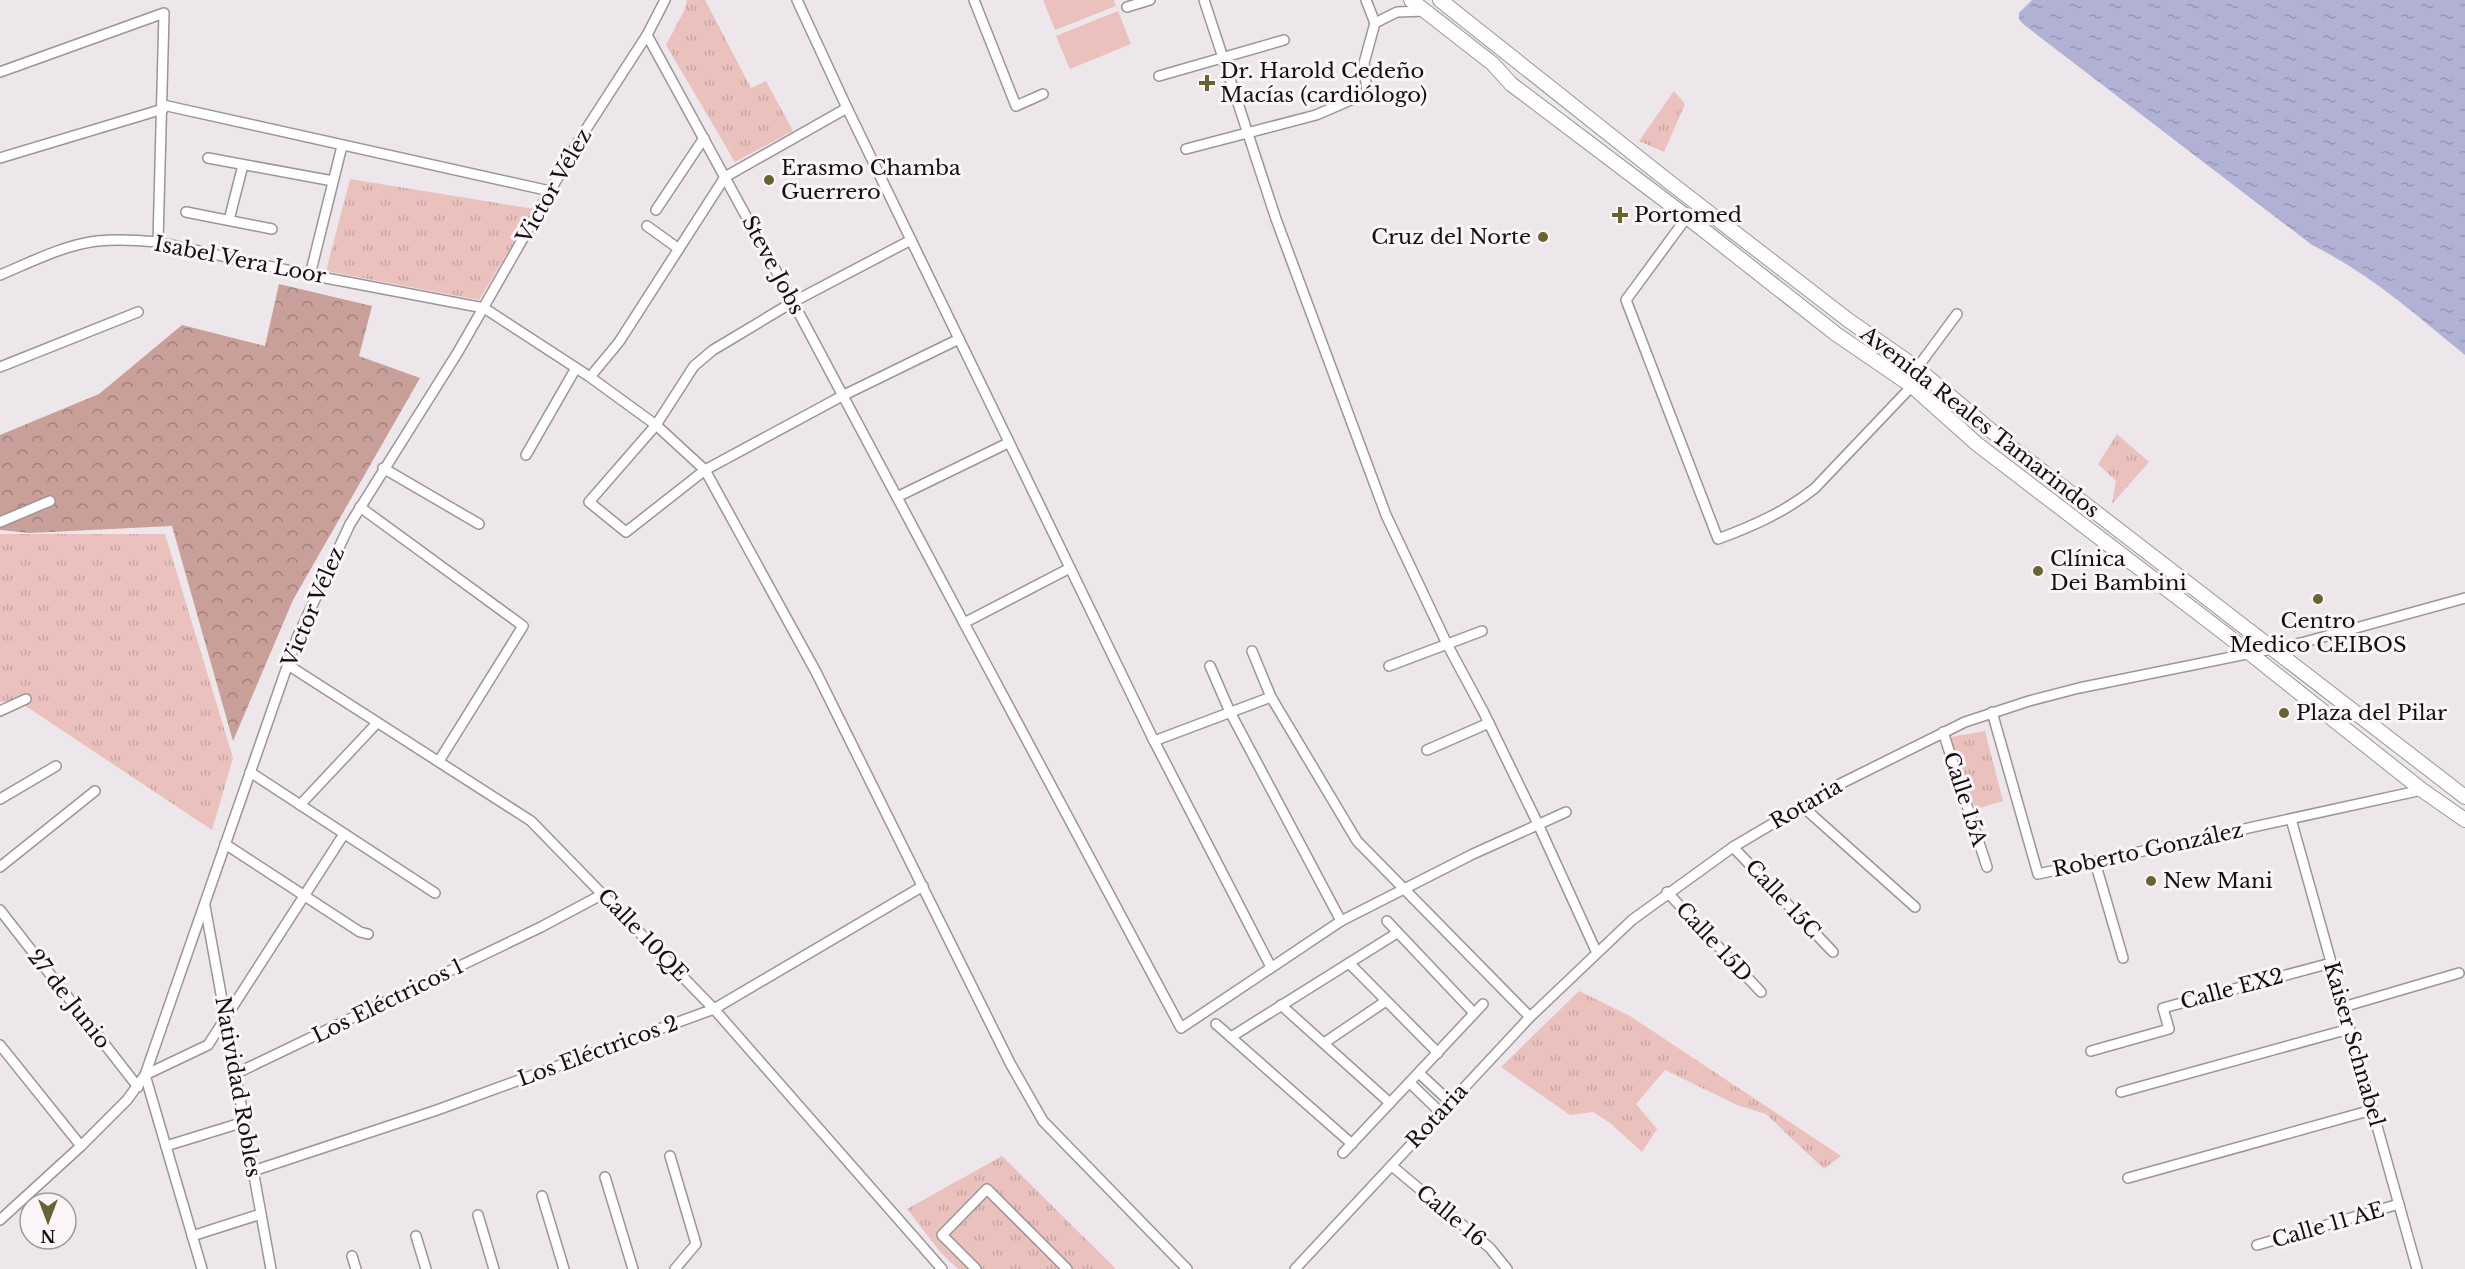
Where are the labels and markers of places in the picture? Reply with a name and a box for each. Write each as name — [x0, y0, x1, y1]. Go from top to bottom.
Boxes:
place label: Dr. Harold Cedeño Macías (cardiólogo) — [1220, 58, 1427, 108]
marker: Dr. Harold Cedeño Macías (cardiólogo) — [1198, 74, 1216, 92]
place label: Erasmo Chamba Guerrero — [781, 155, 961, 205]
marker: Erasmo Chamba Guerrero — [762, 173, 776, 187]
place label: Portomed — [1634, 202, 1742, 228]
marker: Portomed — [1611, 206, 1629, 224]
place label: Cruz del Norte — [1371, 224, 1531, 250]
marker: Cruz del Norte — [1536, 230, 1550, 244]
place label: Clínica Dei Bambini — [2050, 546, 2187, 596]
marker: Clínica Dei Bambini — [2031, 564, 2045, 578]
marker: Centro Medico CEIBOS — [2311, 592, 2325, 606]
place label: Centro Medico CEIBOS — [2229, 608, 2407, 658]
place label: Plaza del Pilar — [2296, 700, 2447, 726]
marker: Plaza del Pilar — [2277, 706, 2291, 720]
place label: New Mani — [2163, 868, 2273, 894]
marker: New Mani — [2144, 874, 2158, 888]

